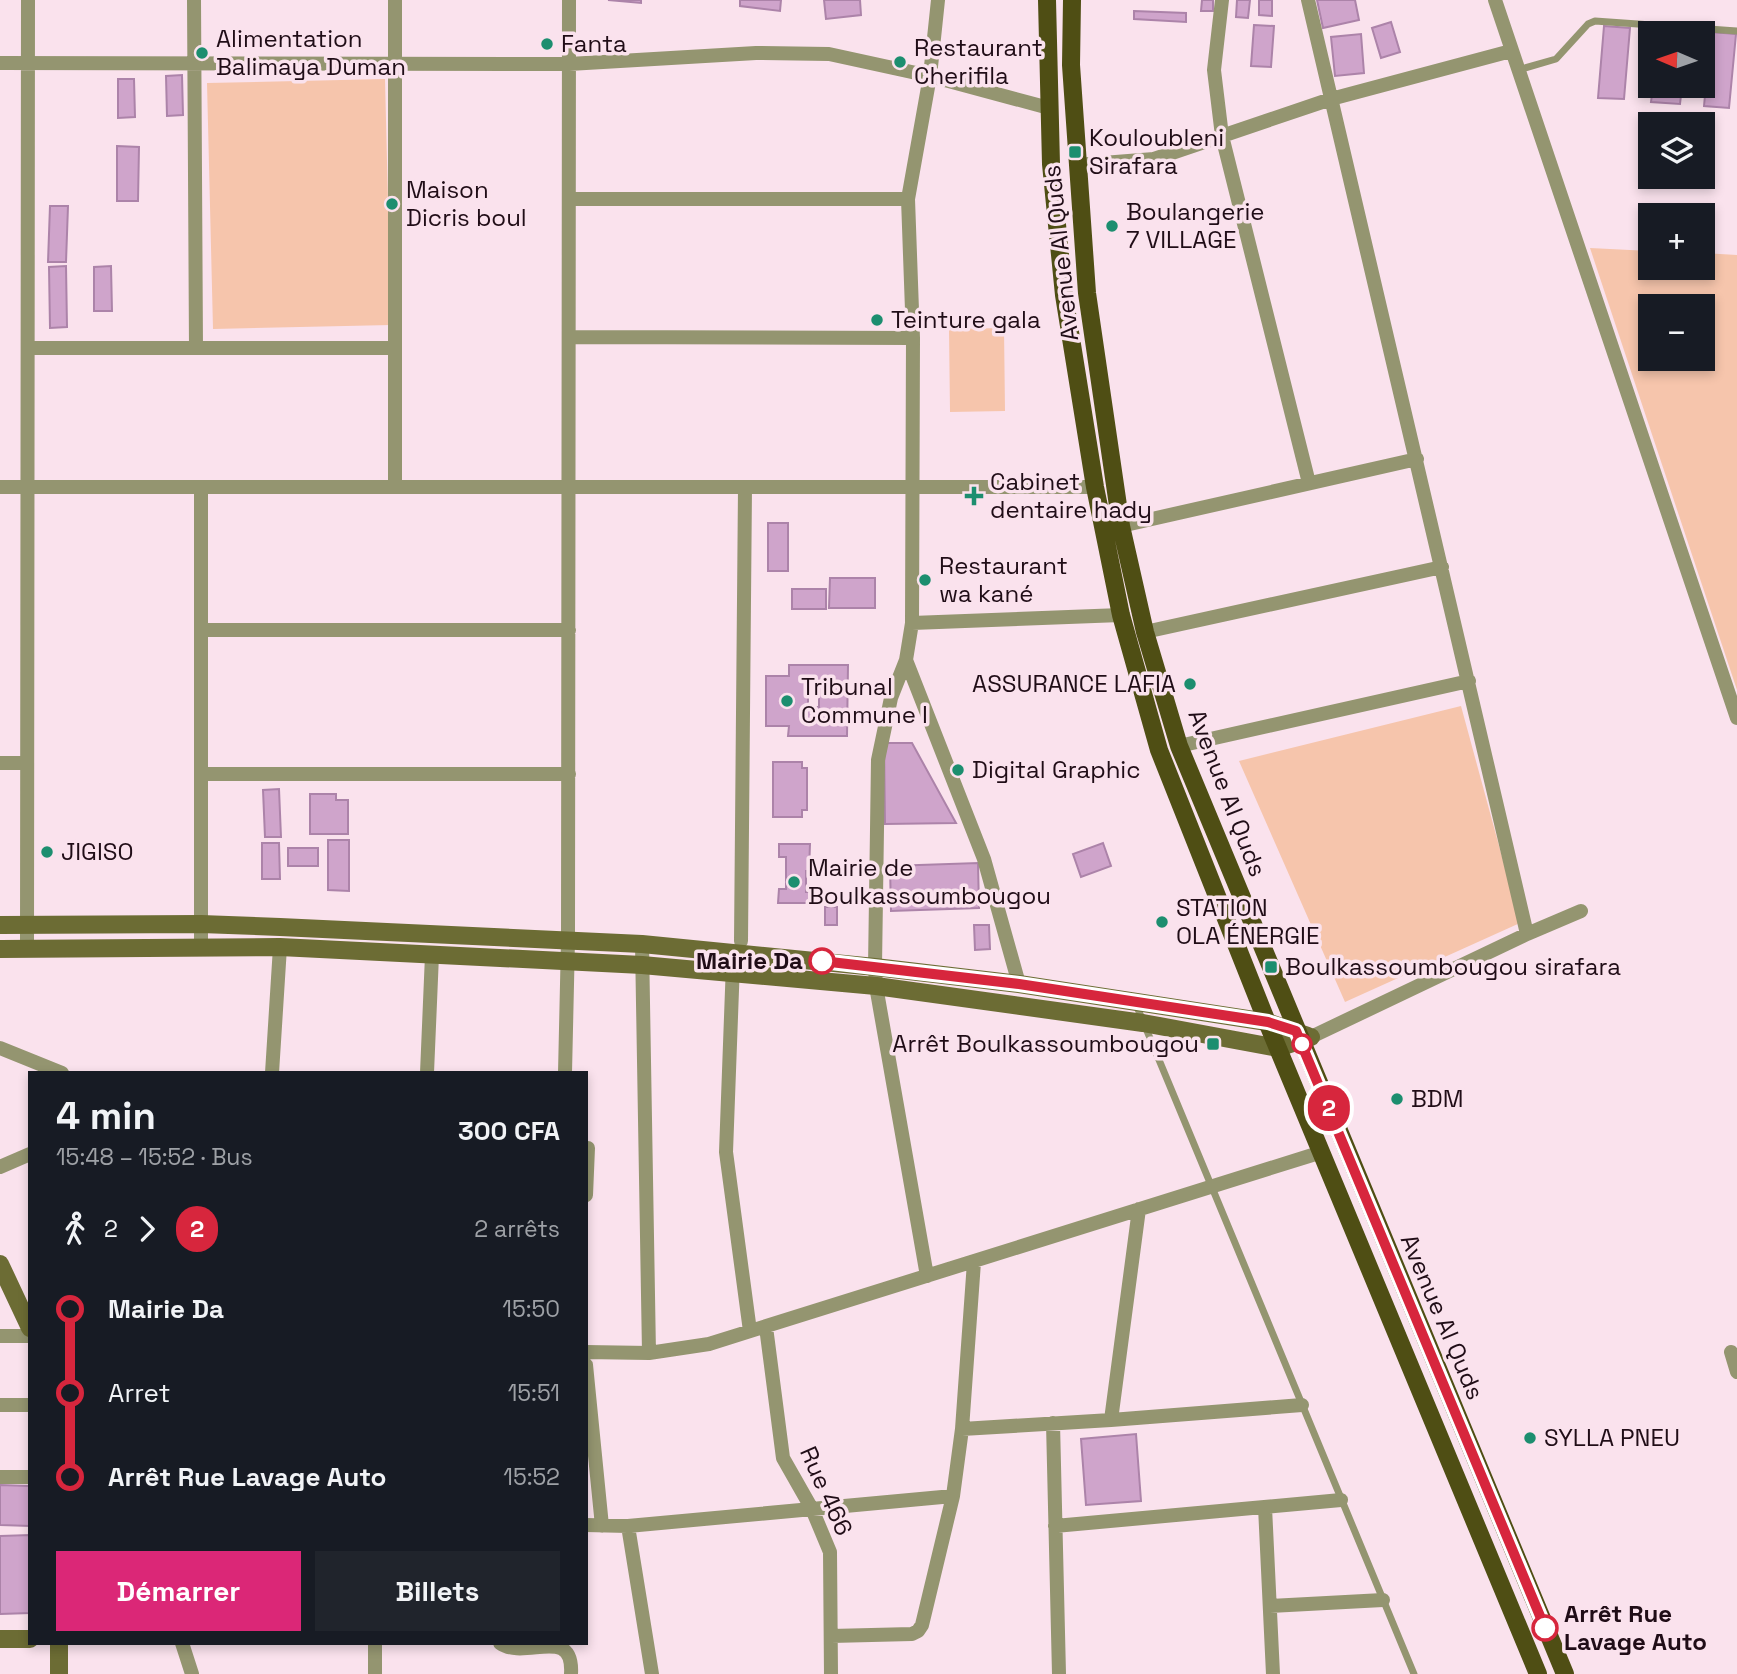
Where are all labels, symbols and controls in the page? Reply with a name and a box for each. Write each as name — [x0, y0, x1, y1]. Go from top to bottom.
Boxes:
north arrow — [1638, 21, 1715, 98]
map controls — [1638, 21, 1715, 371]
place label: Alimentation Balimaya Duman — [216, 23, 406, 82]
place label: Fanta — [561, 28, 627, 59]
place label: Restaurant Cherifila — [914, 32, 1043, 91]
marker: Fanta — [539, 36, 555, 52]
marker: Alimentation Balimaya Duman — [194, 45, 210, 61]
marker: Restaurant Cherifila — [892, 54, 908, 70]
button: layers — [1638, 112, 1715, 189]
place label: Kouloubleni Sirafara — [1089, 122, 1224, 181]
marker: Kouloubleni Sirafara — [1067, 144, 1083, 160]
street label: Avenue Al Quds — [1036, 164, 1085, 343]
place label: Maison Dicris boul — [406, 174, 527, 233]
marker: Maison Dicris boul — [384, 196, 400, 212]
place label: Boulangerie 7 VILLAGE — [1126, 196, 1265, 255]
button: + — [1638, 203, 1715, 280]
marker: Boulangerie 7 VILLAGE — [1104, 218, 1120, 234]
button: − — [1638, 294, 1715, 371]
place label: Teinture gala — [891, 304, 1041, 335]
marker: Teinture gala — [869, 312, 885, 328]
place label: Cabinet dentaire hady — [990, 466, 1152, 525]
marker: Cabinet dentaire hady — [964, 486, 984, 506]
place label: Restaurant wa kané — [939, 550, 1068, 609]
marker: Restaurant wa kané — [917, 572, 933, 588]
place label: ASSURANCE LAFIA — [972, 668, 1176, 699]
place label: Tribunal Commune I — [801, 671, 928, 730]
marker: ASSURANCE LAFIA — [1182, 676, 1198, 692]
marker: Tribunal Commune I — [779, 693, 795, 709]
street label: Avenue Al Quds — [1181, 705, 1274, 881]
place label: Digital Graphic — [972, 754, 1141, 785]
marker: Digital Graphic — [950, 762, 966, 778]
place label: JIGISO — [61, 836, 134, 867]
marker: JIGISO — [39, 844, 55, 860]
place label: Mairie de Boulkassoumbougou — [808, 852, 1051, 911]
marker: Mairie de Boulkassoumbougou — [786, 874, 802, 890]
place label: STATION OLA ÉNERGIE — [1176, 892, 1319, 951]
marker: STATION OLA ÉNERGIE — [1154, 914, 1170, 930]
place label: Mairie Da — [696, 945, 803, 976]
marker: Mairie Da — [809, 948, 835, 974]
place label: Boulkassoumbougou sirafara — [1285, 951, 1621, 982]
marker: Boulkassoumbougou sirafara — [1263, 959, 1279, 975]
place label: Arrêt Boulkassoumbougou — [892, 1028, 1199, 1059]
unlabelled marker — [1292, 1034, 1312, 1054]
marker: Arrêt Boulkassoumbougou — [1205, 1036, 1221, 1052]
place label: BDM — [1411, 1083, 1464, 1114]
line badge: 2 — [1306, 1085, 1352, 1131]
marker: BDM — [1389, 1091, 1405, 1107]
text: 4 min — [56, 1092, 156, 1140]
text: 2 — [1322, 1092, 1336, 1123]
text: 300 CFA — [458, 1114, 560, 1148]
text: 15:48 – 15:52 · Bus — [56, 1142, 253, 1172]
icon: walk — [56, 1210, 94, 1248]
icon: forward — [128, 1210, 166, 1248]
text: 2 — [190, 1213, 204, 1244]
text: 2 — [104, 1214, 118, 1244]
text: 2 arrêts — [474, 1214, 560, 1244]
street label: Avenue Al Quds — [1394, 1229, 1491, 1404]
text: Mairie Da — [108, 1292, 224, 1326]
text: 15:50 — [502, 1294, 560, 1324]
text: Arret — [108, 1376, 170, 1410]
text: 15:51 — [508, 1378, 560, 1408]
place label: SYLLA PNEU — [1544, 1422, 1680, 1453]
marker: SYLLA PNEU — [1522, 1430, 1538, 1446]
street label: Rue 466 — [793, 1441, 860, 1540]
text: Arrêt Rue Lavage Auto — [108, 1460, 387, 1494]
text: 15:52 — [503, 1462, 560, 1492]
button: Démarrer — [56, 1551, 301, 1631]
button: Billets — [315, 1551, 560, 1631]
place label: Arrêt Rue Lavage Auto — [1564, 1598, 1707, 1657]
marker: Arrêt Rue Lavage Auto — [1532, 1615, 1558, 1641]

